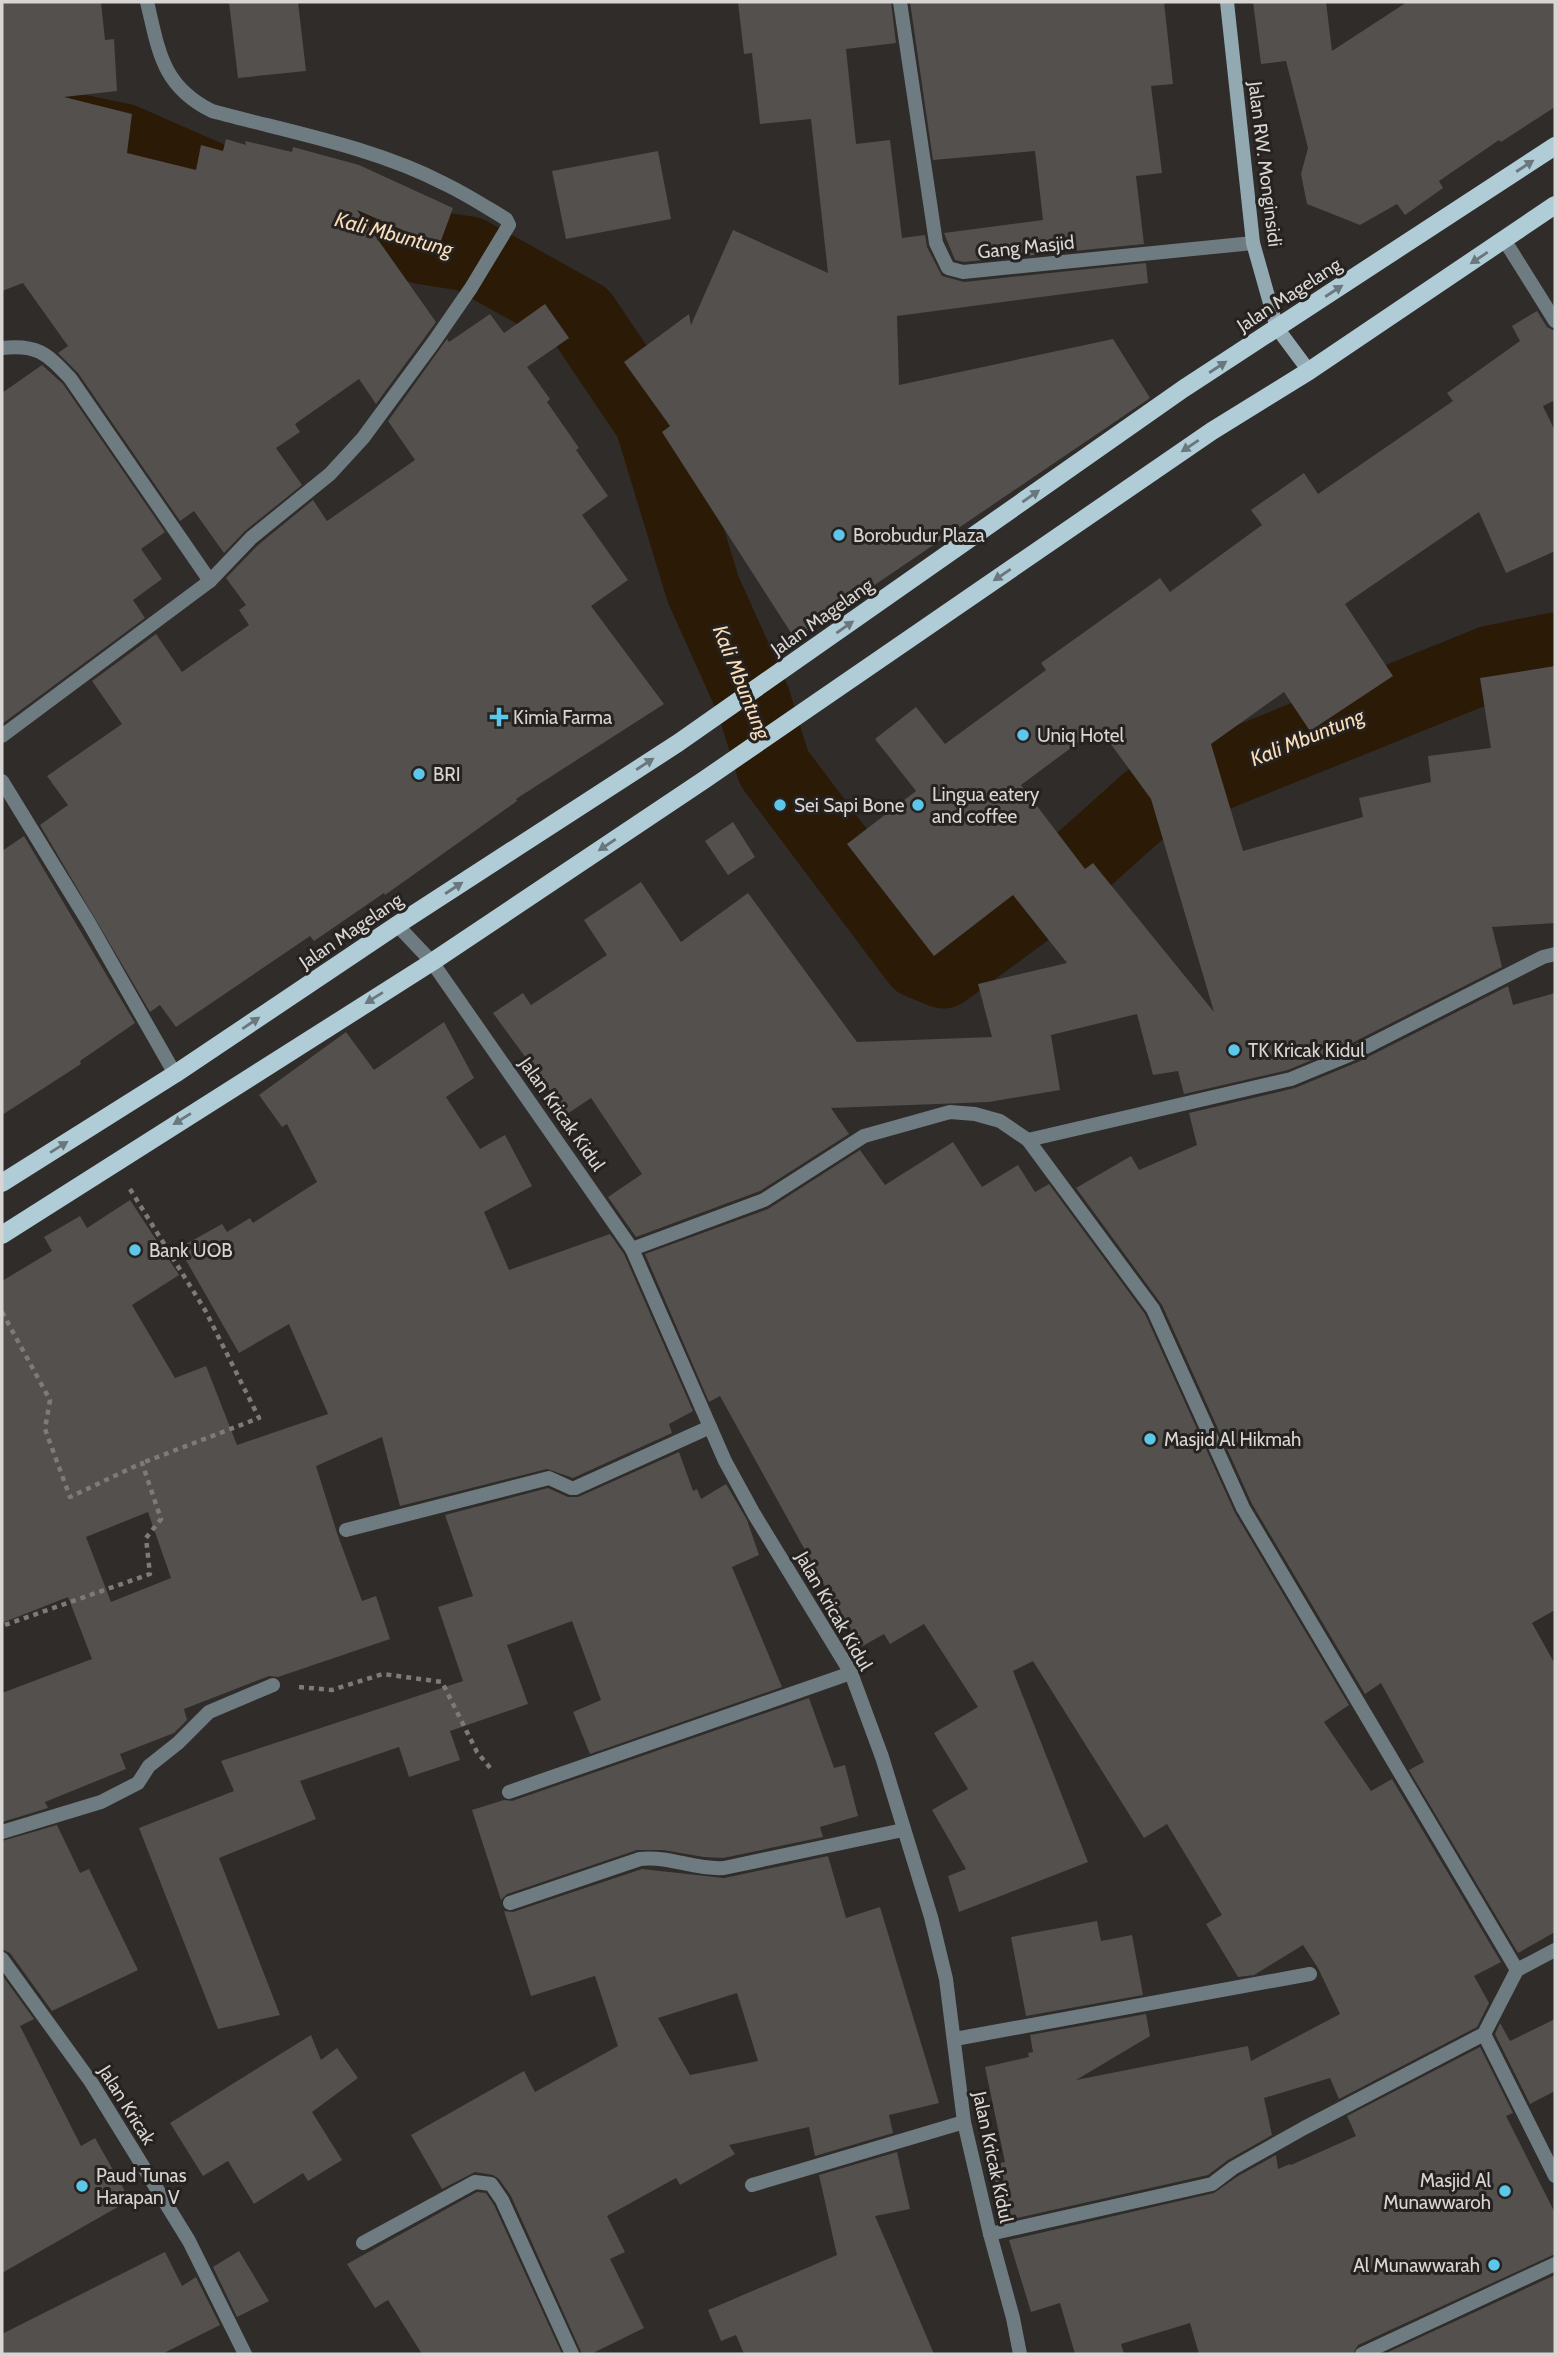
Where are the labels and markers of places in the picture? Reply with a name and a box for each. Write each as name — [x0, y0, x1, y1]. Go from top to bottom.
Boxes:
place label: Borobudur Plaza — [853, 524, 985, 547]
marker: Borobudur Plaza — [831, 527, 847, 543]
place label: Kimia Farma — [513, 706, 612, 729]
marker: Kimia Farma — [491, 709, 507, 725]
place label: Uniq Hotel — [1037, 724, 1124, 747]
marker: Uniq Hotel — [1015, 727, 1031, 743]
place label: BRI — [433, 763, 461, 786]
marker: BRI — [411, 766, 427, 782]
place label: Lingua eatery and coffee — [932, 783, 1040, 828]
place label: Sei Sapi Bone — [794, 794, 905, 817]
marker: Sei Sapi Bone — [772, 797, 788, 813]
marker: Lingua eatery and coffee — [910, 797, 926, 813]
place label: TK Kricak Kidul — [1248, 1039, 1365, 1062]
marker: TK Kricak Kidul — [1226, 1042, 1242, 1058]
place label: Bank UOB — [149, 1239, 233, 1262]
marker: Bank UOB — [127, 1242, 143, 1258]
place label: Masjid Al Hikmah — [1164, 1428, 1301, 1451]
marker: Masjid Al Hikmah — [1142, 1431, 1158, 1447]
place label: Paud Tunas Harapan V — [96, 2164, 187, 2209]
place label: Masjid Al Munawwaroh — [1383, 2169, 1492, 2214]
marker: Paud Tunas Harapan V — [74, 2178, 90, 2194]
marker: Masjid Al Munawwaroh — [1497, 2183, 1513, 2199]
place label: Al Munawwarah — [1353, 2254, 1480, 2277]
marker: Al Munawwarah — [1486, 2257, 1502, 2273]

